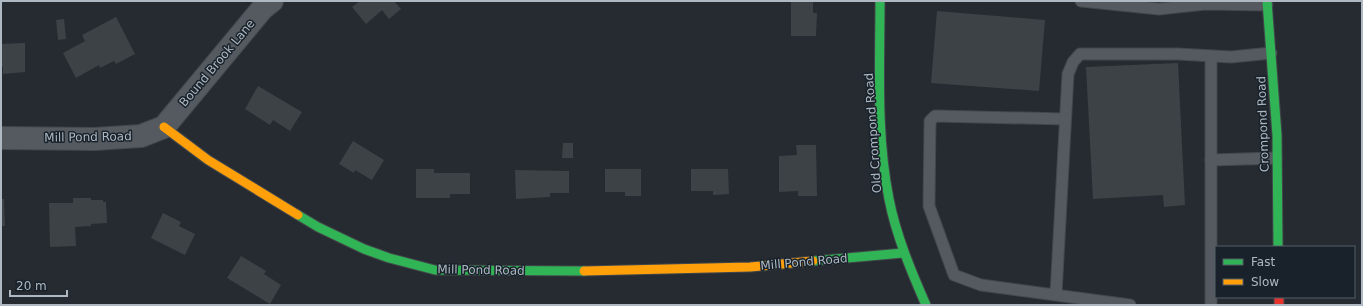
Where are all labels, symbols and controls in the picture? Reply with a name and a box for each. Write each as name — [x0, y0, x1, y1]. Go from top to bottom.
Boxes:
street label: Bound Brook Lane — [176, 17, 258, 109]
street label: Old Crompond Road — [862, 72, 884, 194]
street label: Crompond Road — [1254, 76, 1272, 172]
street label: Mill Pond Road — [44, 129, 132, 145]
legend — [1215, 246, 1355, 298]
street label: Mill Pond Road — [760, 251, 848, 273]
text: Fast — [1251, 255, 1275, 269]
street label: Mill Pond Road — [437, 262, 525, 278]
scale bar — [10, 272, 67, 298]
text: Slow — [1251, 275, 1279, 289]
text: 20 m — [16, 279, 47, 293]

